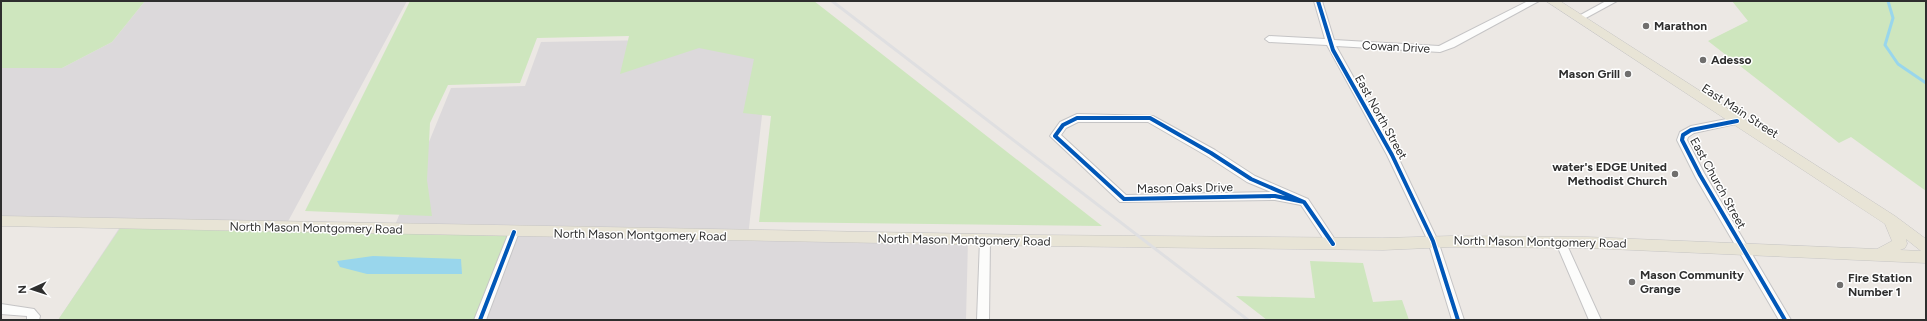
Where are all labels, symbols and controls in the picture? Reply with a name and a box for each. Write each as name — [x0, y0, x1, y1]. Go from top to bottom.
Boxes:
place label: Marathon — [1654, 19, 1707, 33]
marker: Marathon — [1641, 21, 1651, 31]
street label: Cowan Drive — [1362, 38, 1431, 56]
place label: Adesso — [1711, 53, 1751, 67]
marker: Adesso — [1698, 55, 1708, 65]
place label: Mason Grill — [1559, 67, 1620, 81]
marker: Mason Grill — [1623, 69, 1633, 79]
street label: East North Street — [1352, 72, 1410, 162]
street label: East Main Street — [1699, 81, 1781, 141]
street label: East Church Street — [1687, 135, 1749, 231]
place label: water's EDGE United Methodist Church — [1552, 160, 1667, 188]
marker: water's EDGE United Methodist Church — [1670, 169, 1680, 179]
street label: Mason Oaks Drive — [1137, 180, 1234, 196]
street label: North Mason Montgomery Road — [229, 219, 403, 237]
street label: North Mason Montgomery Road — [553, 226, 727, 244]
street label: North Mason Montgomery Road — [877, 231, 1051, 249]
street label: North Mason Montgomery Road — [1453, 233, 1627, 251]
place label: Mason Community Grange — [1640, 268, 1744, 296]
north arrow — [12, 269, 52, 309]
place label: Fire Station Number 1 — [1848, 271, 1912, 299]
marker: Mason Community Grange — [1627, 277, 1637, 287]
marker: Fire Station Number 1 — [1835, 280, 1845, 290]
text: N — [16, 285, 29, 294]

